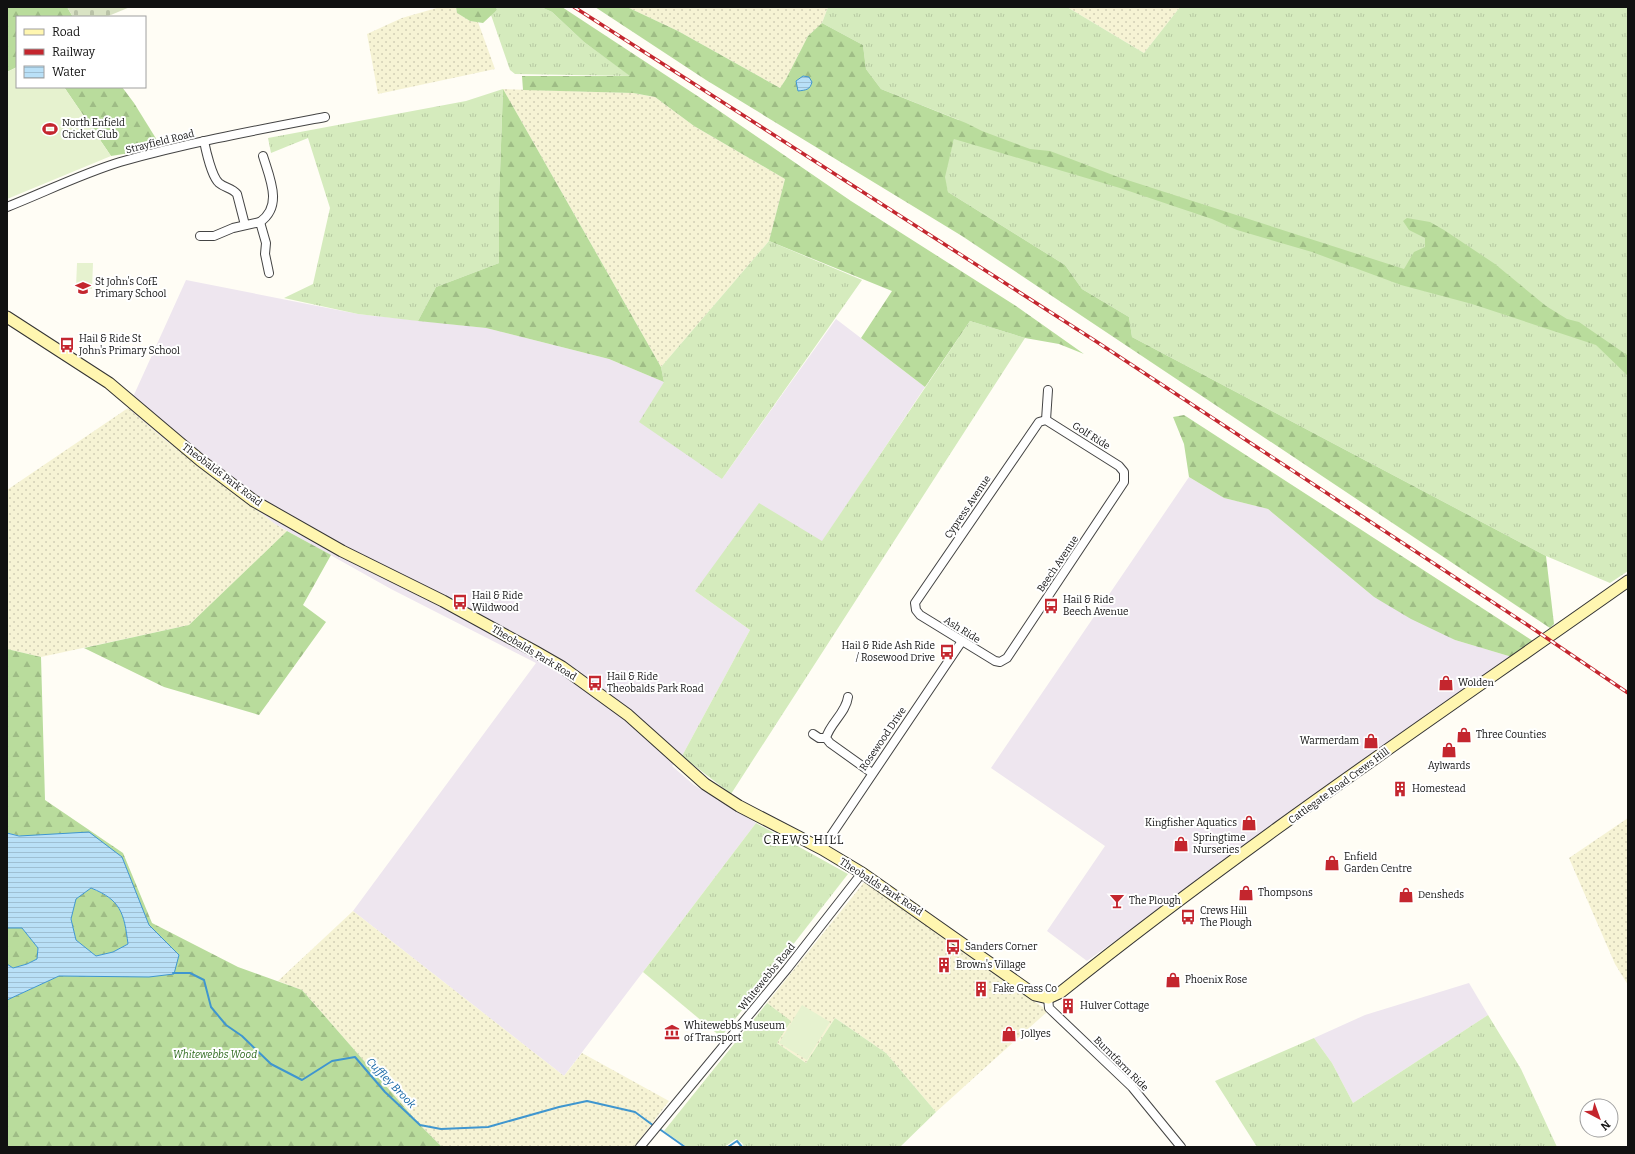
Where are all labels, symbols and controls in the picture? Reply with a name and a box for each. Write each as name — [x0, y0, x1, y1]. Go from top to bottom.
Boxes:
legend — [16, 16, 146, 88]
text: Road — [52, 25, 80, 39]
text: Railway — [52, 45, 96, 59]
text: Water — [52, 65, 87, 79]
place label: North Enfield Cricket Club — [62, 117, 125, 141]
sports icon: North Enfield Cricket Club — [41, 120, 59, 138]
street label: Strayfield Road — [124, 128, 196, 156]
place label: St John's CofE Primary School — [95, 276, 167, 300]
school or university icon: St John's CofE Primary School — [74, 279, 92, 297]
place label: Hail & Ride St John's Primary School — [78, 333, 180, 357]
bus stop icon: Hail & Ride St John's Primary School — [58, 336, 76, 354]
street label: Golf Ride — [1070, 420, 1112, 452]
street label: Theobalds Park Road — [180, 441, 264, 509]
street label: Cypress Avenue — [942, 473, 994, 541]
street label: Beech Avenue — [1035, 533, 1081, 595]
place label: Hail & Ride Wildwood — [472, 590, 523, 614]
bus stop icon: Hail & Ride Wildwood — [451, 593, 469, 611]
place label: Hail & Ride Beech Avenue — [1063, 594, 1129, 618]
bus stop icon: Hail & Ride Beech Avenue — [1042, 597, 1060, 615]
street label: Ash Ride — [942, 614, 982, 646]
street label: Theobalds Park Road — [489, 623, 579, 683]
place label: Hail & Ride Ash Ride / Rosewood Drive — [841, 640, 935, 664]
bus stop icon: Hail & Ride Ash Ride / Rosewood Drive — [938, 643, 956, 661]
place label: Hail & Ride Theobalds Park Road — [607, 671, 704, 695]
bus stop icon: Hail & Ride Theobalds Park Road — [586, 674, 604, 692]
shop icon: Wolden — [1437, 674, 1455, 692]
place label: Wolden — [1458, 677, 1495, 689]
street label: Rosewood Drive — [857, 705, 909, 773]
shop icon: Three Counties — [1455, 726, 1473, 744]
place label: Three Counties — [1476, 729, 1547, 741]
shop icon: Warmerdam — [1362, 732, 1380, 750]
place label: Warmerdam — [1300, 735, 1359, 747]
shop icon: Aylwards — [1440, 741, 1458, 759]
street label: Cattlegate Road Crews Hill — [1286, 745, 1392, 827]
place label: Aylwards — [1428, 760, 1471, 772]
building icon: Homestead — [1391, 780, 1409, 798]
place label: Homestead — [1412, 783, 1466, 795]
shop icon: Kingfisher Aquatics — [1240, 814, 1258, 832]
place label: Kingfisher Aquatics — [1145, 817, 1237, 829]
place label: Springtime Nurseries — [1193, 832, 1245, 856]
district label: CREWS HILL — [763, 833, 845, 847]
shop icon: Springtime Nurseries — [1172, 835, 1190, 853]
place label: Enfield Garden Centre — [1344, 851, 1412, 875]
shop icon: Enfield Garden Centre — [1323, 854, 1341, 872]
street label: Theobalds Park Road — [837, 856, 925, 918]
shop icon: Thompsons — [1237, 884, 1255, 902]
shop icon: Densheds — [1397, 886, 1415, 904]
place label: Thompsons — [1258, 887, 1313, 899]
place label: Densheds — [1418, 889, 1464, 901]
bar icon: The Plough — [1108, 892, 1126, 910]
place label: The Plough — [1129, 895, 1182, 907]
place label: Crews Hill The Plough — [1200, 905, 1253, 929]
bus stop icon: Crews Hill The Plough — [1179, 908, 1197, 926]
bus stop icon: Sanders Corner — [944, 938, 962, 956]
street label: Whitewebbs Road — [736, 941, 798, 1013]
place label: Sanders Corner — [965, 941, 1038, 953]
building icon: Brown's Village — [935, 956, 953, 974]
place label: Brown's Village — [956, 959, 1026, 971]
shop icon: Phoenix Rose — [1164, 971, 1182, 989]
place label: Phoenix Rose — [1185, 974, 1247, 986]
building icon: Fake Grass Co — [972, 980, 990, 998]
place label: Fake Grass Co — [993, 983, 1057, 995]
building icon: Hulver Cottage — [1059, 997, 1077, 1015]
place label: Hulver Cottage — [1080, 1000, 1149, 1012]
place label: Whitewebbs Museum of Transport — [684, 1020, 785, 1044]
museum icon: Whitewebbs Museum of Transport — [663, 1023, 681, 1041]
shop icon: Jollyes — [1000, 1025, 1018, 1043]
place label: Jollyes — [1020, 1028, 1051, 1040]
street label: Burntfarm Ride — [1091, 1034, 1151, 1094]
park label: Whitewebbs Wood — [173, 1049, 257, 1061]
water label: Cuffley Brook — [364, 1055, 419, 1112]
north arrow — [1579, 1098, 1619, 1138]
text: N — [1597, 1117, 1613, 1133]

